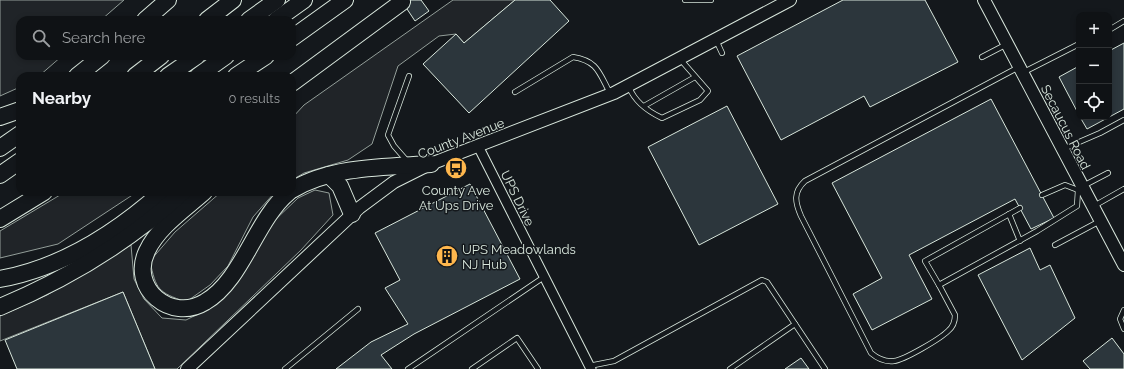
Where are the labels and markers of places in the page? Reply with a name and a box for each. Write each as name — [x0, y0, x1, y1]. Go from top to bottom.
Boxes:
bus stop icon: County Ave At Ups Drive — [443, 155, 469, 181]
place label: County Ave At Ups Drive — [419, 183, 494, 213]
place label: UPS Meadowlands NJ Hub — [462, 242, 576, 272]
building icon: UPS Meadowlands NJ Hub — [434, 243, 460, 269]

